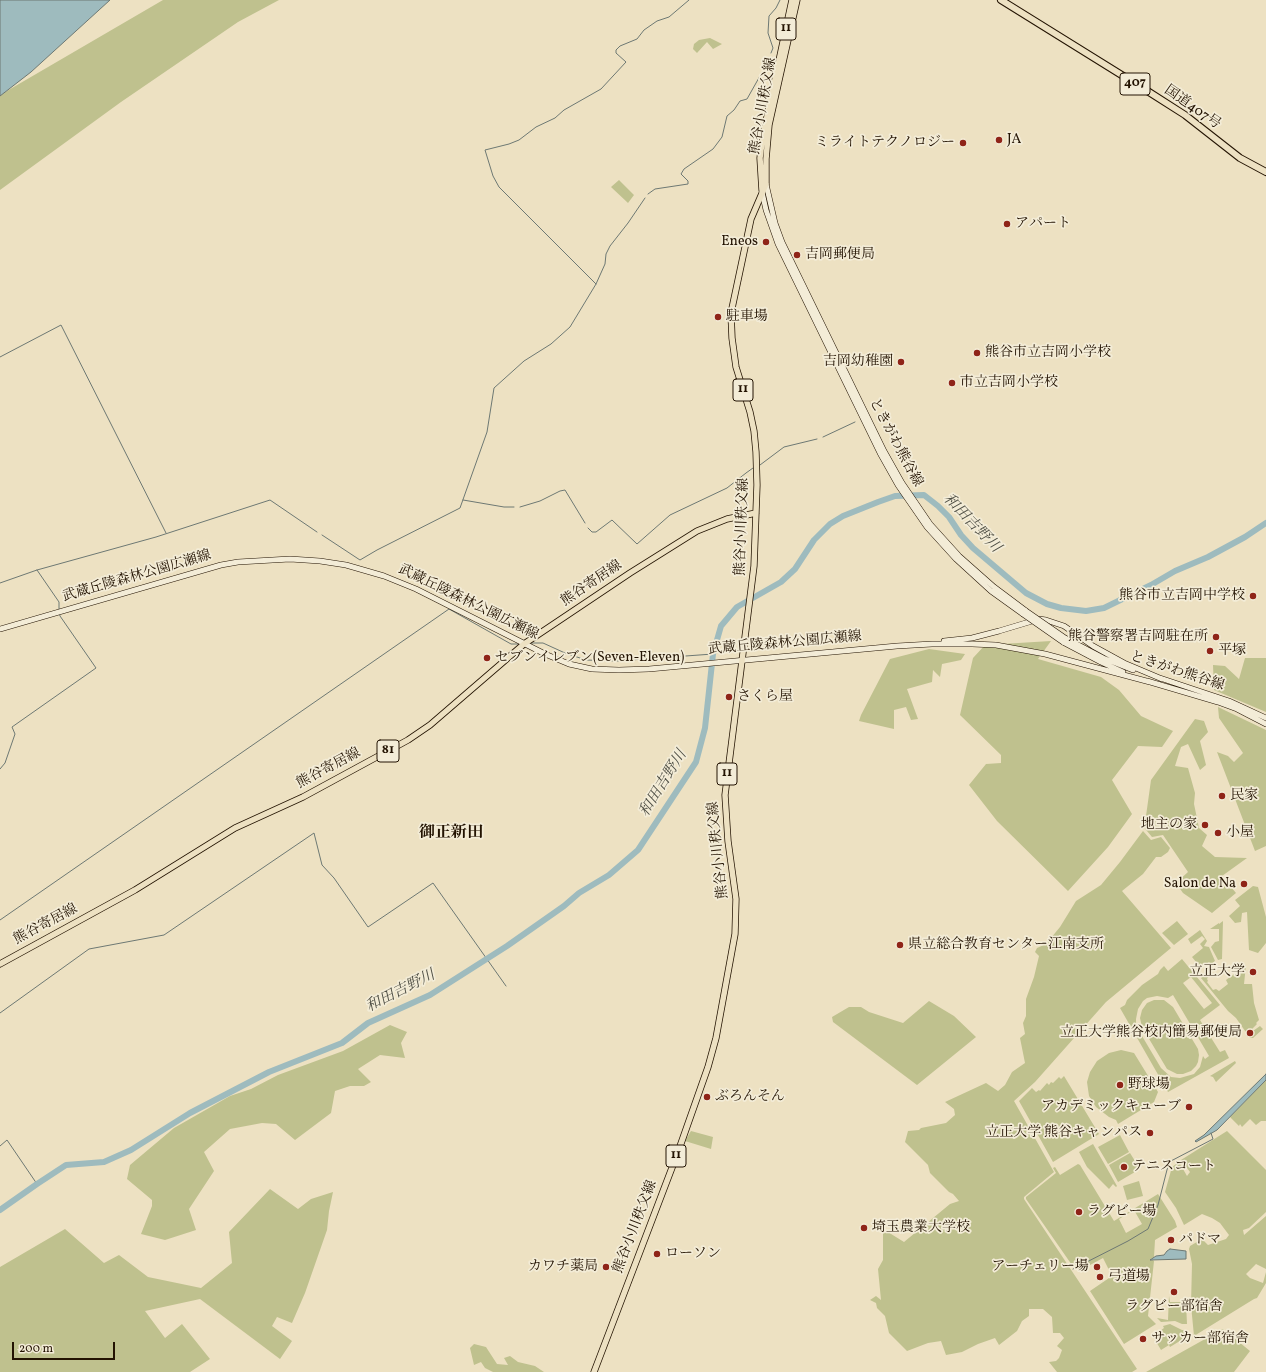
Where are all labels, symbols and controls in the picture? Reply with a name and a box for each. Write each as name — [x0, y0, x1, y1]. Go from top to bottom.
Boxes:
road number: 11 — [776, 18, 796, 40]
street label: 熊谷小川秩父線 — [747, 56, 781, 156]
road number: 407 — [1120, 73, 1150, 95]
street label: 国道407号 — [1160, 82, 1224, 134]
place label: JA — [1007, 132, 1021, 148]
place label: ミライトテクノロジー — [815, 135, 955, 151]
marker: JA — [994, 135, 1004, 145]
marker: ミライトテクノロジー — [958, 138, 968, 148]
place label: アパート — [1015, 216, 1071, 232]
marker: アパート — [1002, 219, 1012, 229]
place label: Eneos — [721, 234, 758, 250]
marker: Eneos — [761, 237, 771, 247]
place label: 吉岡郵便局 — [805, 247, 875, 263]
marker: 吉岡郵便局 — [792, 250, 802, 260]
place label: 駐車場 — [726, 309, 768, 325]
marker: 駐車場 — [713, 312, 723, 322]
place label: 熊谷市立吉岡小学校 — [985, 345, 1111, 361]
marker: 熊谷市立吉岡小学校 — [972, 348, 982, 358]
place label: 吉岡幼稚園 — [823, 354, 893, 370]
marker: 吉岡幼稚園 — [896, 357, 906, 367]
place label: 市立吉岡小学校 — [960, 375, 1058, 391]
marker: 市立吉岡小学校 — [947, 378, 957, 388]
road number: 11 — [733, 379, 753, 401]
street label: ときがわ熊谷線 — [865, 396, 925, 490]
street label: 熊谷小川秩父線 — [733, 478, 753, 576]
water label: 和田吉野川 — [938, 491, 1004, 557]
street label: 武蔵丘陵森林公園広瀬線 — [61, 548, 213, 606]
street label: 熊谷寄居線 — [558, 557, 626, 611]
street label: 武蔵丘陵森林公園広瀬線 — [395, 562, 541, 644]
place label: 熊谷市立吉岡中学校 — [1119, 588, 1245, 604]
marker: 熊谷市立吉岡中学校 — [1248, 591, 1258, 601]
street label: 武蔵丘陵森林公園広瀬線 — [708, 629, 862, 659]
place label: 熊谷警察署吉岡駐在所 — [1068, 629, 1208, 645]
marker: 熊谷警察署吉岡駐在所 — [1211, 632, 1221, 642]
place label: 平塚 — [1218, 643, 1246, 659]
marker: 平塚 — [1205, 646, 1215, 656]
street label: ときがわ熊谷線 — [1128, 649, 1226, 695]
place label: セブンイレブン(Seven-Eleven) — [495, 650, 684, 666]
marker: セブンイレブン(Seven-Eleven) — [482, 653, 492, 663]
place label: さくら屋 — [737, 689, 793, 705]
marker: さくら屋 — [724, 692, 734, 702]
road number: 81 — [377, 740, 399, 762]
street label: 熊谷寄居線 — [294, 745, 364, 793]
water label: 和田吉野川 — [636, 747, 692, 821]
road number: 11 — [717, 763, 737, 785]
place label: 民家 — [1230, 788, 1258, 804]
marker: 民家 — [1217, 791, 1227, 801]
street label: 熊谷小川秩父線 — [706, 800, 732, 900]
place label: 地主の家 — [1141, 817, 1197, 833]
marker: 地主の家 — [1200, 820, 1210, 830]
district label: 御正新田 — [419, 824, 483, 844]
place label: 小屋 — [1226, 825, 1254, 841]
marker: 小屋 — [1213, 828, 1223, 838]
place label: Salon de Na — [1164, 876, 1236, 892]
marker: Salon de Na — [1239, 879, 1249, 889]
street label: 熊谷寄居線 — [11, 901, 81, 949]
place label: 県立総合教育センター江南支所 — [908, 937, 1104, 953]
marker: 県立総合教育センター江南支所 — [895, 940, 905, 950]
place label: 立正大学 — [1189, 964, 1245, 980]
water label: 和田吉野川 — [364, 967, 438, 1017]
marker: 立正大学 — [1248, 967, 1258, 977]
place label: 立正大学熊谷校内簡易郵便局 — [1060, 1025, 1242, 1041]
marker: 立正大学熊谷校内簡易郵便局 — [1245, 1028, 1255, 1038]
place label: 野球場 — [1128, 1077, 1170, 1093]
marker: 野球場 — [1115, 1080, 1125, 1090]
place label: ぶろんそん — [715, 1089, 785, 1105]
marker: ぶろんそん — [702, 1092, 712, 1102]
place label: アカデミックキューブ — [1041, 1099, 1181, 1115]
marker: アカデミックキューブ — [1184, 1102, 1194, 1112]
place label: 立正大学 熊谷キャンパス — [985, 1125, 1142, 1141]
marker: 立正大学 熊谷キャンパス — [1145, 1128, 1155, 1138]
road number: 11 — [666, 1145, 686, 1167]
place label: テニスコート — [1132, 1159, 1216, 1175]
marker: テニスコート — [1119, 1162, 1129, 1172]
street label: 熊谷小川秩父線 — [611, 1178, 661, 1276]
place label: ラグビー場 — [1087, 1204, 1156, 1220]
marker: ラグビー場 — [1074, 1207, 1084, 1217]
place label: 埼玉農業大学校 — [872, 1220, 970, 1236]
marker: 埼玉農業大学校 — [859, 1223, 869, 1233]
place label: パドマ — [1179, 1232, 1221, 1248]
marker: パドマ — [1166, 1235, 1176, 1245]
place label: ローソン — [665, 1246, 721, 1262]
marker: ローソン — [652, 1249, 662, 1259]
place label: カワチ薬局 — [528, 1259, 598, 1275]
place label: アーチェリー場 — [991, 1259, 1089, 1275]
marker: カワチ薬局 — [601, 1262, 611, 1272]
marker: アーチェリー場 — [1092, 1262, 1102, 1272]
place label: 弓道場 — [1108, 1269, 1150, 1285]
marker: 弓道場 — [1095, 1272, 1105, 1282]
marker: ラグビー部宿舎 — [1169, 1287, 1179, 1297]
place label: ラグビー部宿舎 — [1125, 1299, 1223, 1315]
place label: サッカー部宿舎 — [1151, 1331, 1249, 1347]
scale bar — [14, 1334, 117, 1360]
marker: サッカー部宿舎 — [1138, 1334, 1148, 1344]
text: 200 m — [19, 1341, 53, 1357]

